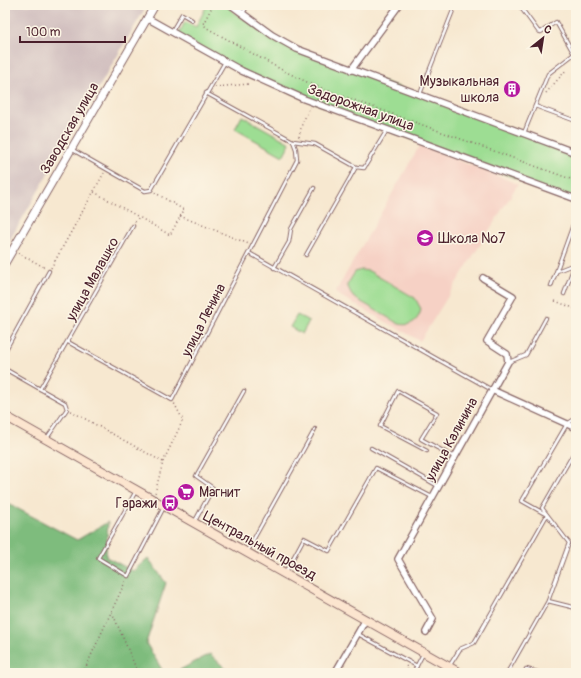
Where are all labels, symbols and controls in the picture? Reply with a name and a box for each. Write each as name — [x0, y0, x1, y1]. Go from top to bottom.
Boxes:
scale bar — [20, 18, 125, 44]
north arrow — [523, 18, 563, 58]
text: С — [542, 22, 554, 37]
text: 100 m — [26, 25, 61, 40]
place label: Музыкальная школа — [420, 73, 499, 106]
street label: Заводская улица — [36, 79, 103, 177]
building icon: Музыкальная школа — [502, 79, 522, 99]
street label: Задорожная улица — [305, 80, 416, 135]
school or university icon: Школа №7 — [415, 228, 435, 248]
place label: Школа №7 — [438, 230, 506, 247]
street label: улица Малашко — [62, 234, 123, 325]
street label: улица Ленина — [177, 281, 229, 361]
street label: улица Калинина — [421, 395, 481, 485]
supermarket icon: Магнит — [176, 482, 196, 502]
place label: Магнит — [199, 484, 241, 501]
bus stop icon: Гаражи — [160, 493, 180, 513]
place label: Гаражи — [115, 495, 157, 512]
street label: Центральный проезд — [200, 507, 320, 584]

